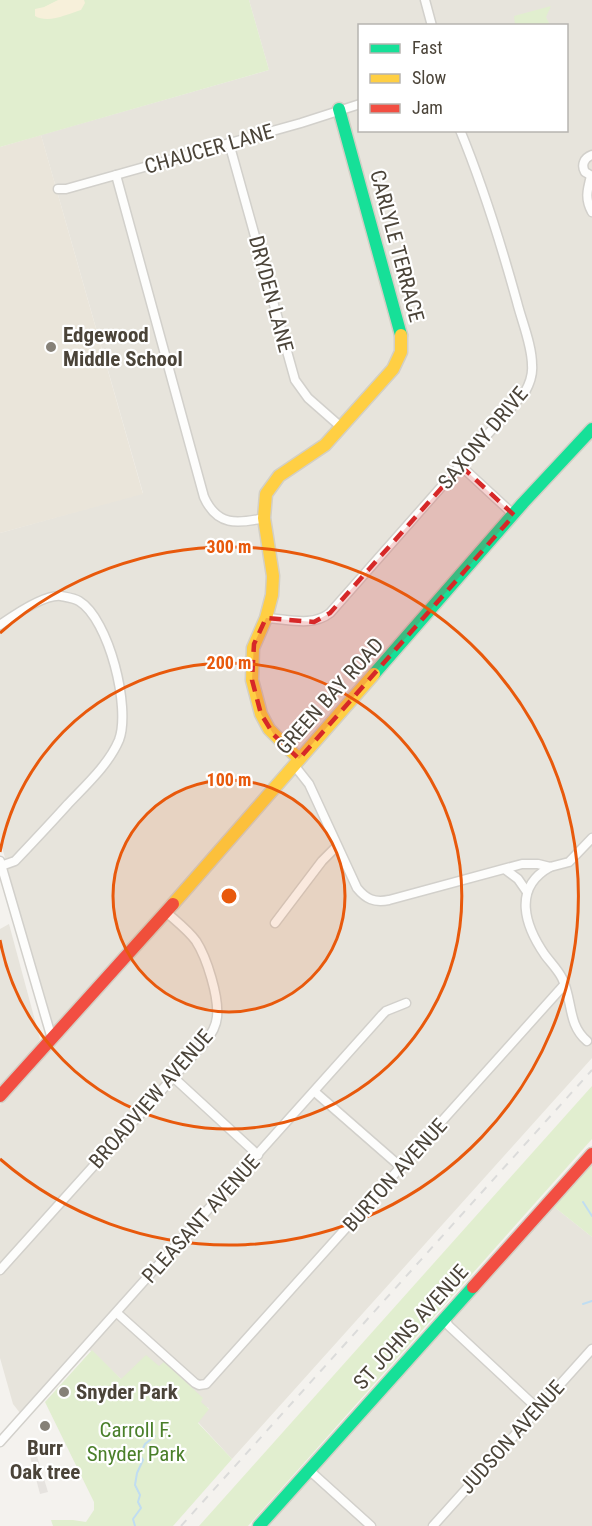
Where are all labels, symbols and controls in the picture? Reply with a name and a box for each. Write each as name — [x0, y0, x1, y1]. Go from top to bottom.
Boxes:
legend — [358, 24, 568, 132]
text: Fast — [412, 37, 443, 58]
text: Slow — [412, 67, 447, 88]
text: Jam — [412, 97, 443, 118]
street label: CHAUCER LANE — [142, 119, 276, 179]
street label: CARLYLE TERRACE — [365, 167, 429, 325]
street label: DRYDEN LANE — [244, 233, 298, 355]
place label: Edgewood Middle School — [63, 323, 183, 371]
marker: Edgewood Middle School — [44, 340, 58, 354]
street label: SAXONY DRIVE — [433, 382, 533, 494]
text: 300 m — [207, 536, 251, 557]
street label: GREEN BAY ROAD — [271, 633, 389, 759]
text: 200 m — [207, 652, 251, 673]
text: 100 m — [207, 769, 251, 790]
centre of rings — [219, 886, 239, 906]
street label: BROADVIEW AVENUE — [84, 1025, 218, 1173]
street label: BURTON AVENUE — [338, 1114, 452, 1236]
street label: PLEASANT AVENUE — [137, 1150, 265, 1288]
street label: ST JOHNS AVENUE — [349, 1260, 473, 1394]
street label: JUDSON AVENUE — [455, 1375, 569, 1499]
place label: Snyder Park — [76, 1380, 179, 1404]
marker: Snyder Park — [57, 1385, 71, 1399]
park label: Carroll F. Snyder Park — [87, 1418, 186, 1466]
marker: Burr Oak tree — [38, 1419, 52, 1433]
place label: Burr Oak tree — [10, 1436, 80, 1484]

